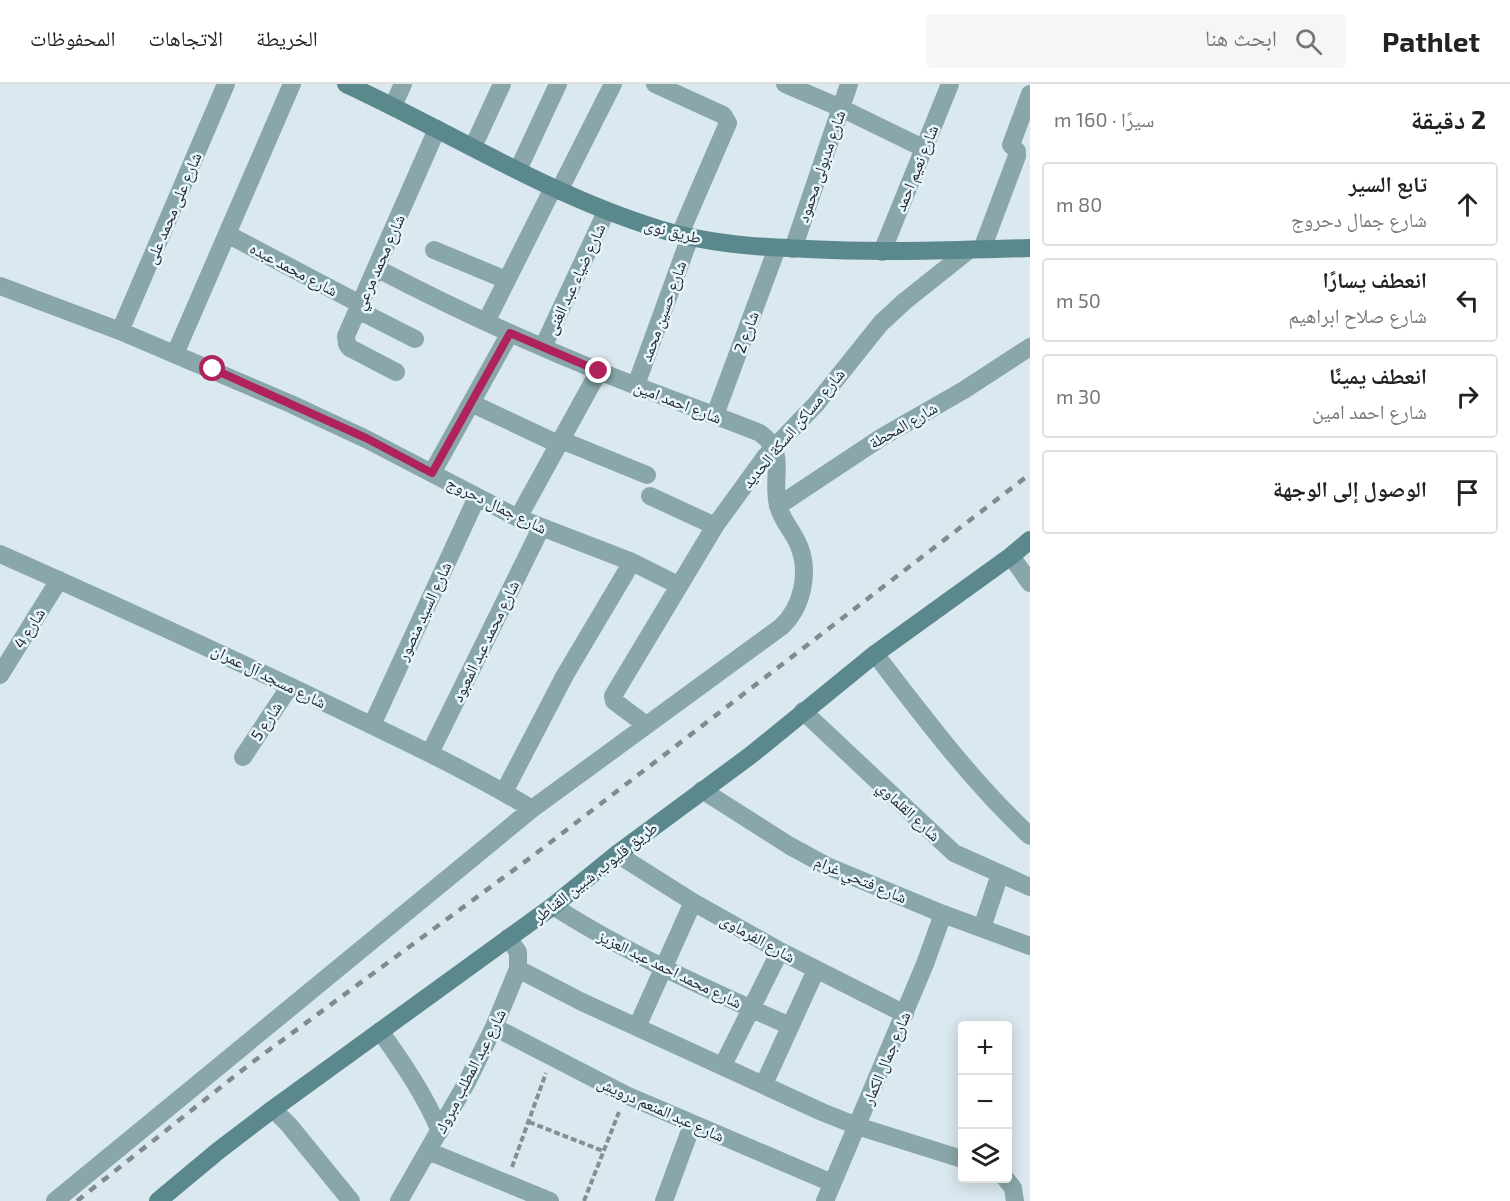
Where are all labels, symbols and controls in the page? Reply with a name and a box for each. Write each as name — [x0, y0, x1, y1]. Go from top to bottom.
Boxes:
search box — [926, 14, 1346, 68]
text: ابحث هنا — [1205, 24, 1277, 50]
text: Pathlet — [1382, 24, 1480, 58]
text: المحفوظات — [30, 25, 115, 50]
text: الاتجاهات — [148, 25, 223, 50]
text: الخريطة — [256, 25, 318, 50]
icon: search — [1292, 25, 1325, 58]
text: 2 دقيقة — [1411, 103, 1486, 134]
street label: شارع مدبولى محمود — [792, 107, 851, 225]
text: سيرًا · 160 m — [1054, 107, 1154, 131]
street label: شارع نعيم احمد — [890, 122, 943, 214]
street label: شارع على محمد على — [140, 149, 206, 267]
text: تابع السير — [1349, 170, 1427, 196]
icon: ahead — [1451, 188, 1484, 221]
text: 80 m — [1056, 192, 1102, 216]
text: شارع جمال دحروج — [1291, 207, 1427, 231]
street label: شارع محمد مرعي — [349, 211, 412, 314]
street label: طريق نوى — [642, 214, 704, 249]
street label: شارع ضياء عبد الغنى — [541, 220, 610, 338]
street label: شارع محمد عبده — [246, 238, 341, 301]
street label: شارع حسين محمد — [636, 258, 691, 364]
text: انعطف يسارًا — [1322, 266, 1427, 292]
icon: left — [1451, 284, 1484, 317]
text: 50 m — [1056, 288, 1101, 312]
text: شارع صلاح ابراهيم — [1288, 303, 1427, 327]
street label: شارع 2 — [729, 308, 764, 356]
route start — [199, 355, 225, 381]
route end — [585, 357, 611, 383]
text: انعطف يمينًا — [1329, 362, 1427, 388]
street label: شارع مساكن السكة الحديد — [737, 364, 850, 493]
street label: شارع احمد امين — [631, 376, 725, 429]
icon: right — [1451, 380, 1484, 413]
text: 30 m — [1056, 384, 1101, 408]
street label: شارع المحطة — [865, 397, 941, 453]
text: شارع احمد امين — [1312, 399, 1427, 423]
street label: شارع جمال دحروج — [443, 472, 550, 539]
text: الوصول إلى الوجهة — [1273, 475, 1427, 501]
icon: arrive — [1451, 476, 1484, 509]
street label: شارع السيد منصور — [392, 558, 457, 665]
street label: شارع محمد عبد المعبود — [447, 577, 524, 706]
street label: شارع 4 — [9, 604, 50, 652]
street label: شارع مسجد آل عمران — [208, 640, 330, 713]
street label: شارع 5 — [246, 698, 287, 745]
street label: شارع القلماوي — [871, 777, 945, 848]
street label: طريق قليوب, شبين القناطر — [528, 817, 662, 928]
street label: شارع فتحي غرام — [811, 851, 910, 910]
street label: شارع الفرماوى — [717, 909, 799, 968]
street label: شارع محمد احمد عبد العزيز — [593, 925, 745, 1013]
street label: شارع عبد المطلب مبروك — [430, 1005, 511, 1137]
street label: شارع جمال الكمار — [857, 1008, 916, 1109]
map controls — [958, 1021, 1012, 1183]
button: + — [958, 1021, 1012, 1075]
street label: شارع عبد المنعم درويش — [594, 1072, 728, 1147]
button: − — [958, 1075, 1012, 1129]
button: layers — [958, 1129, 1012, 1183]

